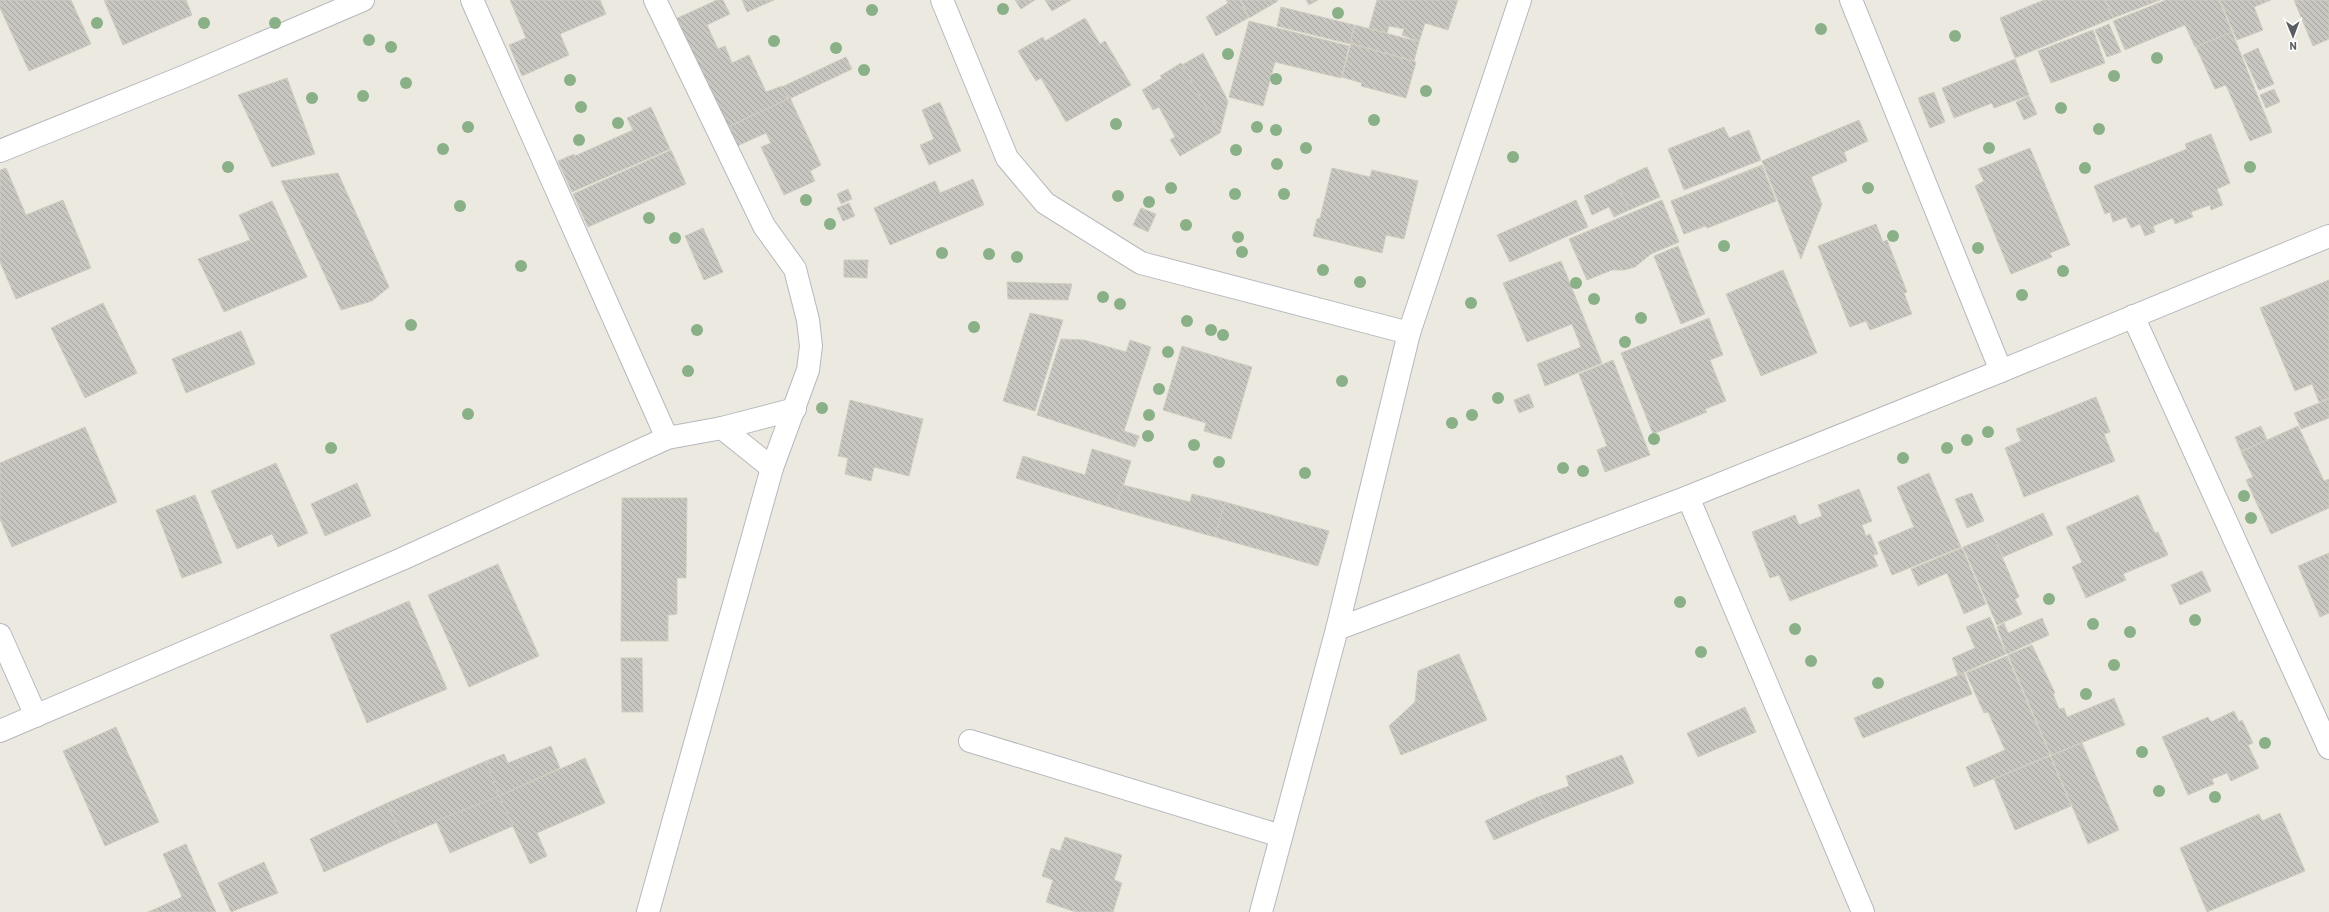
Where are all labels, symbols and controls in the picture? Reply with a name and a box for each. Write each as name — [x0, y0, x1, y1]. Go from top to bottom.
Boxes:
north arrow — [2273, 16, 2313, 56]
text: N — [2289, 40, 2297, 53]

